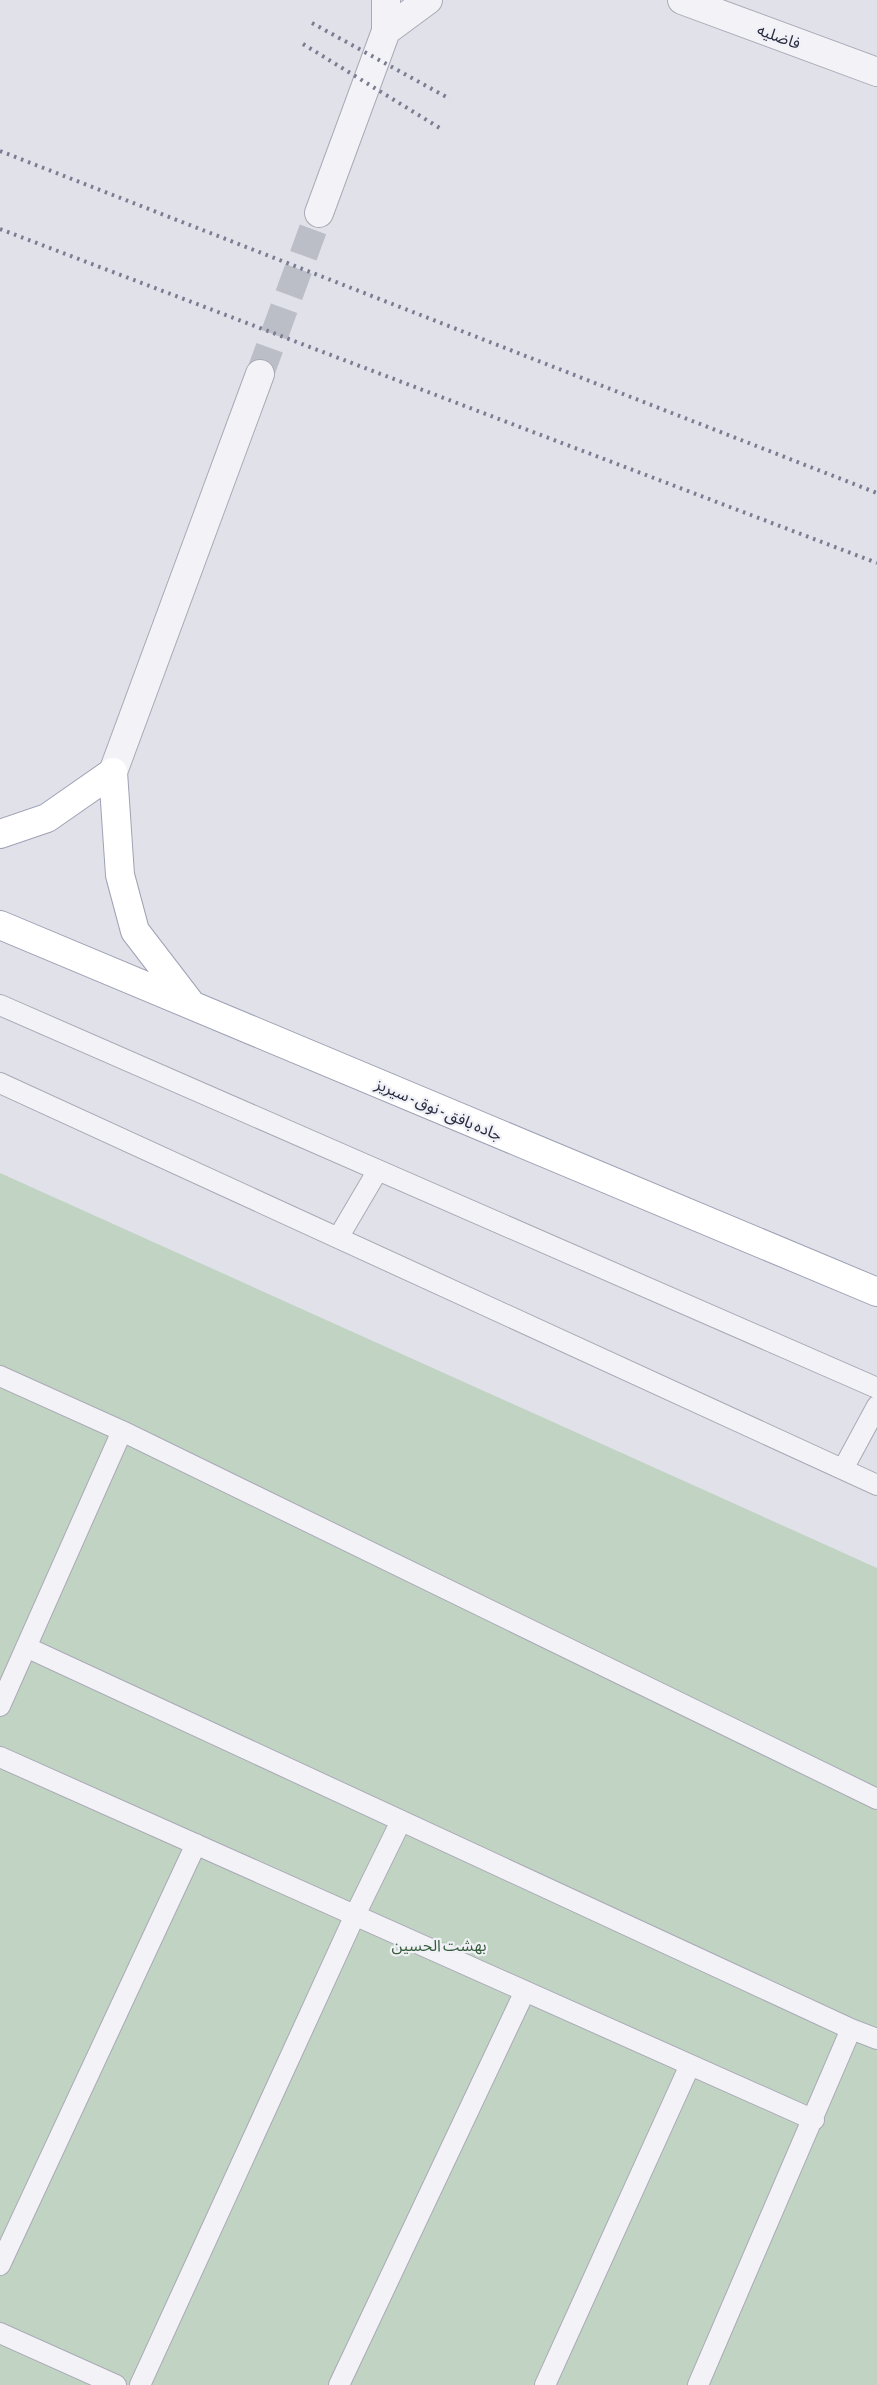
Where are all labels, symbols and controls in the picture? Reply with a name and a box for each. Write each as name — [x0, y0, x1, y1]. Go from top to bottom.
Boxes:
street label: فاضلیه — [755, 20, 803, 52]
street label: جاده بافق - نوق - سیریز — [371, 1074, 505, 1146]
park label: بهشت الحسین — [391, 1936, 487, 1955]

